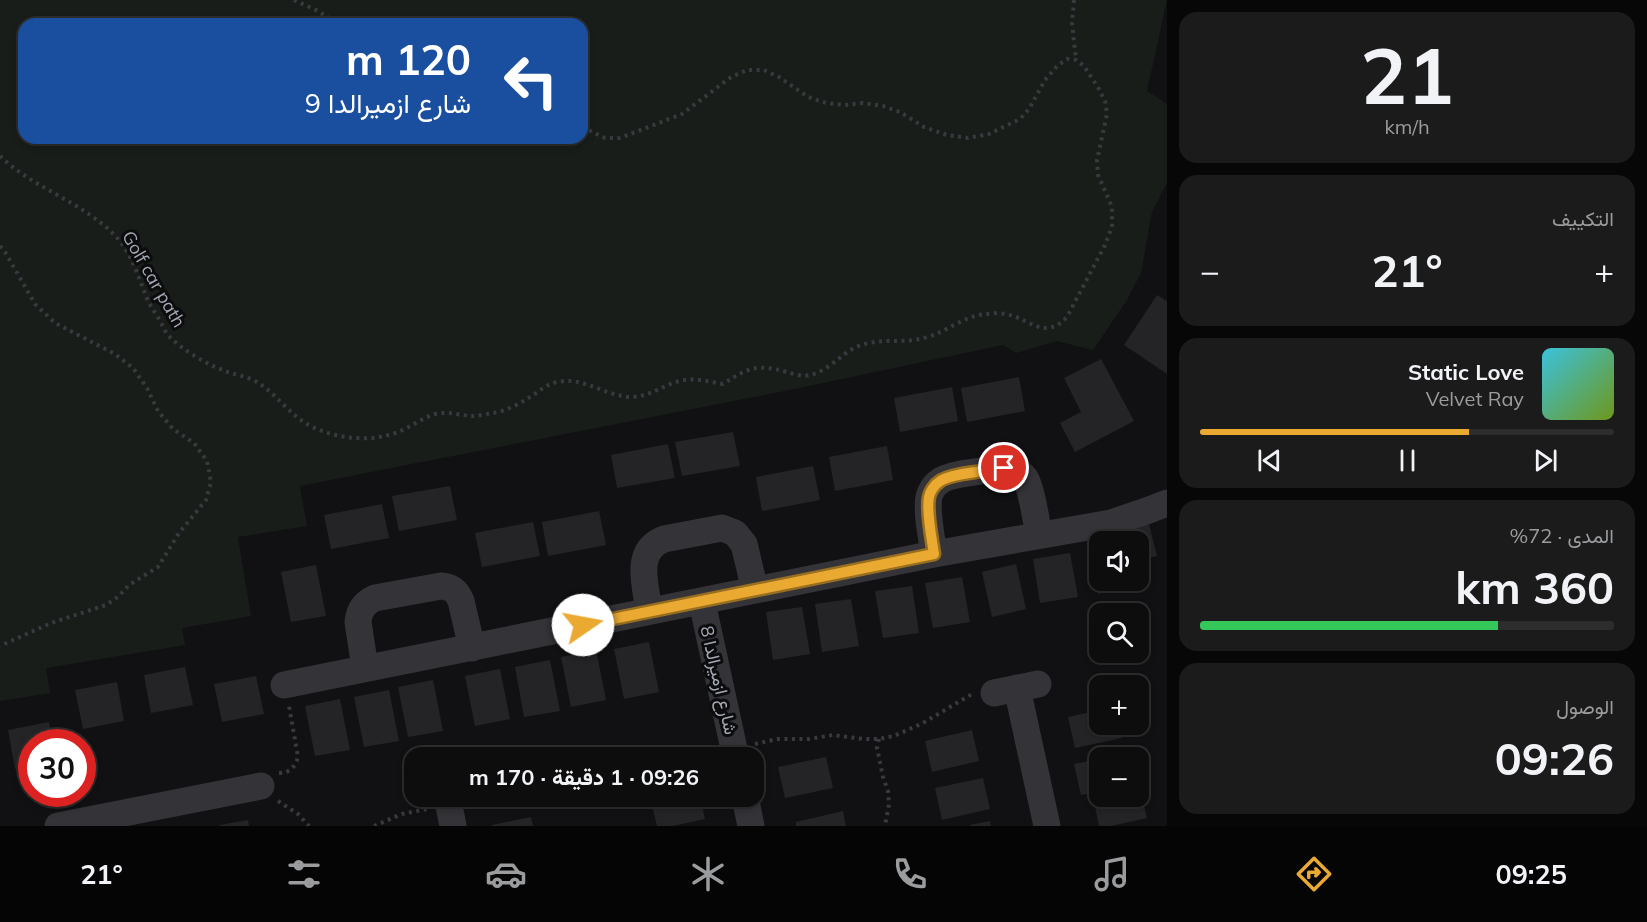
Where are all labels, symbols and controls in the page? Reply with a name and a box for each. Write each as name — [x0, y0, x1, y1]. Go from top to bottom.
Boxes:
text: 21 — [1360, 26, 1454, 124]
text: 120 m — [346, 33, 471, 86]
icon: left — [492, 42, 570, 120]
text: شارع ازميرالدا 9 — [305, 86, 471, 120]
text: km/h — [1384, 114, 1430, 139]
text: التكييف — [1552, 206, 1614, 231]
street label: Golf car path — [117, 227, 191, 331]
text: 21° — [1371, 242, 1443, 298]
text: − — [1200, 250, 1220, 291]
text: + — [1594, 250, 1614, 291]
text: Static Love — [1408, 358, 1524, 386]
text: Velvet Ray — [1426, 386, 1524, 411]
pin — [978, 442, 1029, 493]
icon: previous — [1253, 444, 1286, 477]
icon: pause — [1391, 444, 1424, 477]
icon: next — [1529, 444, 1562, 477]
icon: arrive — [987, 451, 1020, 484]
text: المدى · 72% — [1510, 523, 1614, 548]
map controls — [1089, 531, 1149, 807]
button: sound — [1089, 531, 1149, 591]
text: 360 km — [1455, 559, 1614, 615]
position arrow — [551, 593, 615, 657]
button: search — [1089, 603, 1149, 663]
street label: شارع ازميرالدا 8 — [694, 623, 743, 737]
button: + — [1089, 675, 1149, 735]
text: الوصول — [1556, 694, 1614, 719]
speed limit sign: 30 — [18, 729, 96, 807]
text: 09:26 — [1495, 730, 1614, 786]
button: − — [1089, 747, 1149, 807]
text: 09:26 · 1 دقيقة · 170 m — [469, 763, 699, 791]
icon: filters — [283, 853, 325, 895]
icon: car — [485, 853, 527, 895]
icon: climate — [687, 853, 729, 895]
icon: phone — [889, 853, 931, 895]
icon: music — [1091, 853, 1133, 895]
icon: directions — [1293, 853, 1335, 895]
text: 21° — [80, 857, 123, 891]
text: 09:25 — [1495, 857, 1567, 891]

